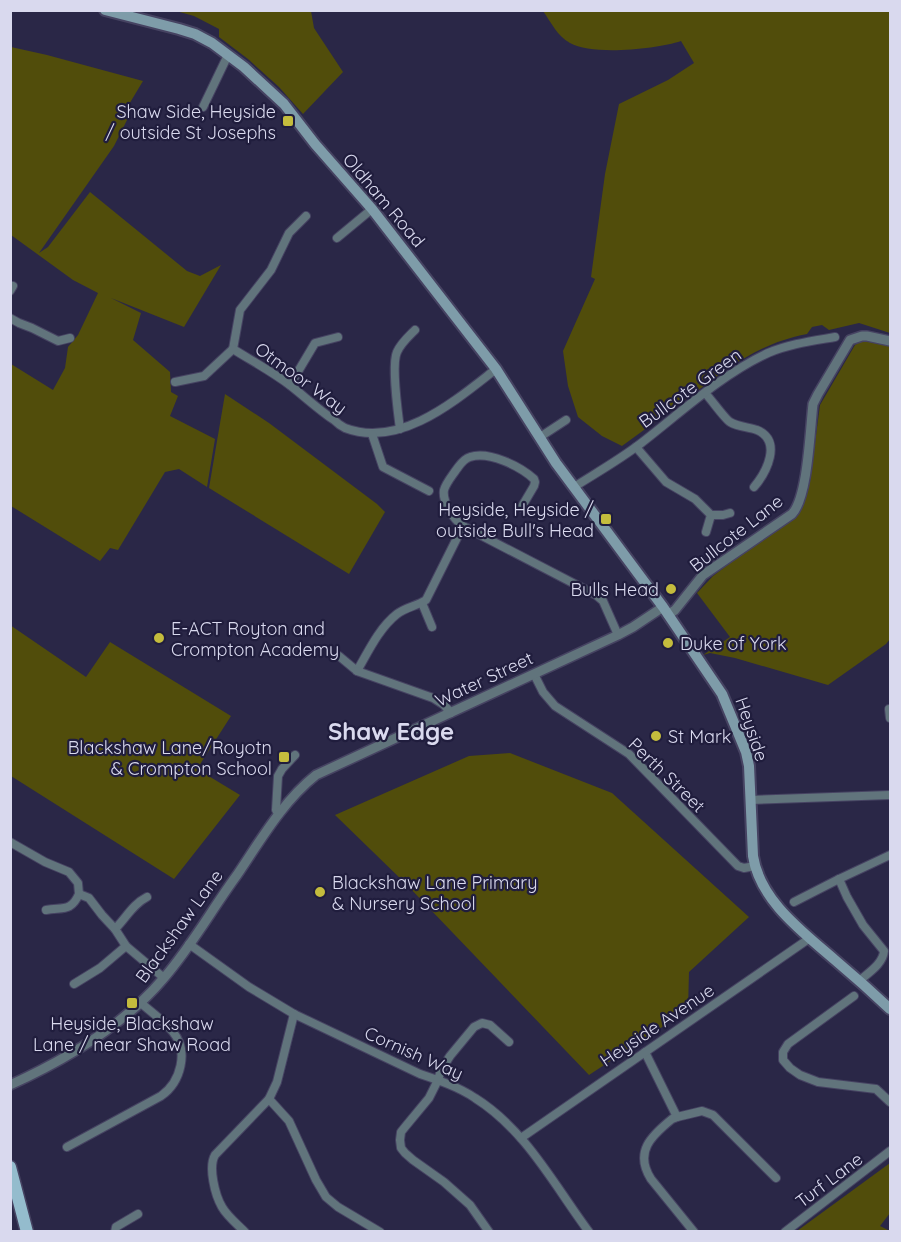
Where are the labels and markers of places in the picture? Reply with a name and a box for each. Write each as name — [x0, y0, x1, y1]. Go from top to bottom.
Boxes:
place label: Shaw Side, Heyside / outside St Josephs — [105, 100, 276, 144]
marker: Shaw Side, Heyside / outside St Josephs — [281, 114, 295, 128]
place label: Heyside, Heyside / outside Bull's Head — [436, 498, 595, 542]
marker: Heyside, Heyside / outside Bull's Head — [599, 512, 613, 526]
place label: Bulls Head — [570, 578, 659, 601]
marker: Bulls Head — [664, 582, 678, 596]
place label: E-ACT Royton and Crompton Academy — [171, 617, 339, 661]
marker: E-ACT Royton and Crompton Academy — [152, 631, 166, 645]
place label: Duke of York — [680, 632, 787, 655]
marker: Duke of York — [661, 636, 675, 650]
place label: St Mark — [668, 725, 732, 748]
marker: St Mark — [649, 729, 663, 743]
place label: Blackshaw Lane/Royotn & Crompton School — [68, 736, 272, 780]
marker: Blackshaw Lane/Royotn & Crompton School — [277, 750, 291, 764]
place label: Blackshaw Lane Primary & Nursery School — [332, 871, 537, 915]
marker: Blackshaw Lane Primary & Nursery School — [313, 885, 327, 899]
marker: Heyside, Blackshaw Lane / near Shaw Road — [125, 996, 139, 1010]
place label: Heyside, Blackshaw Lane / near Shaw Road — [33, 1012, 231, 1056]

